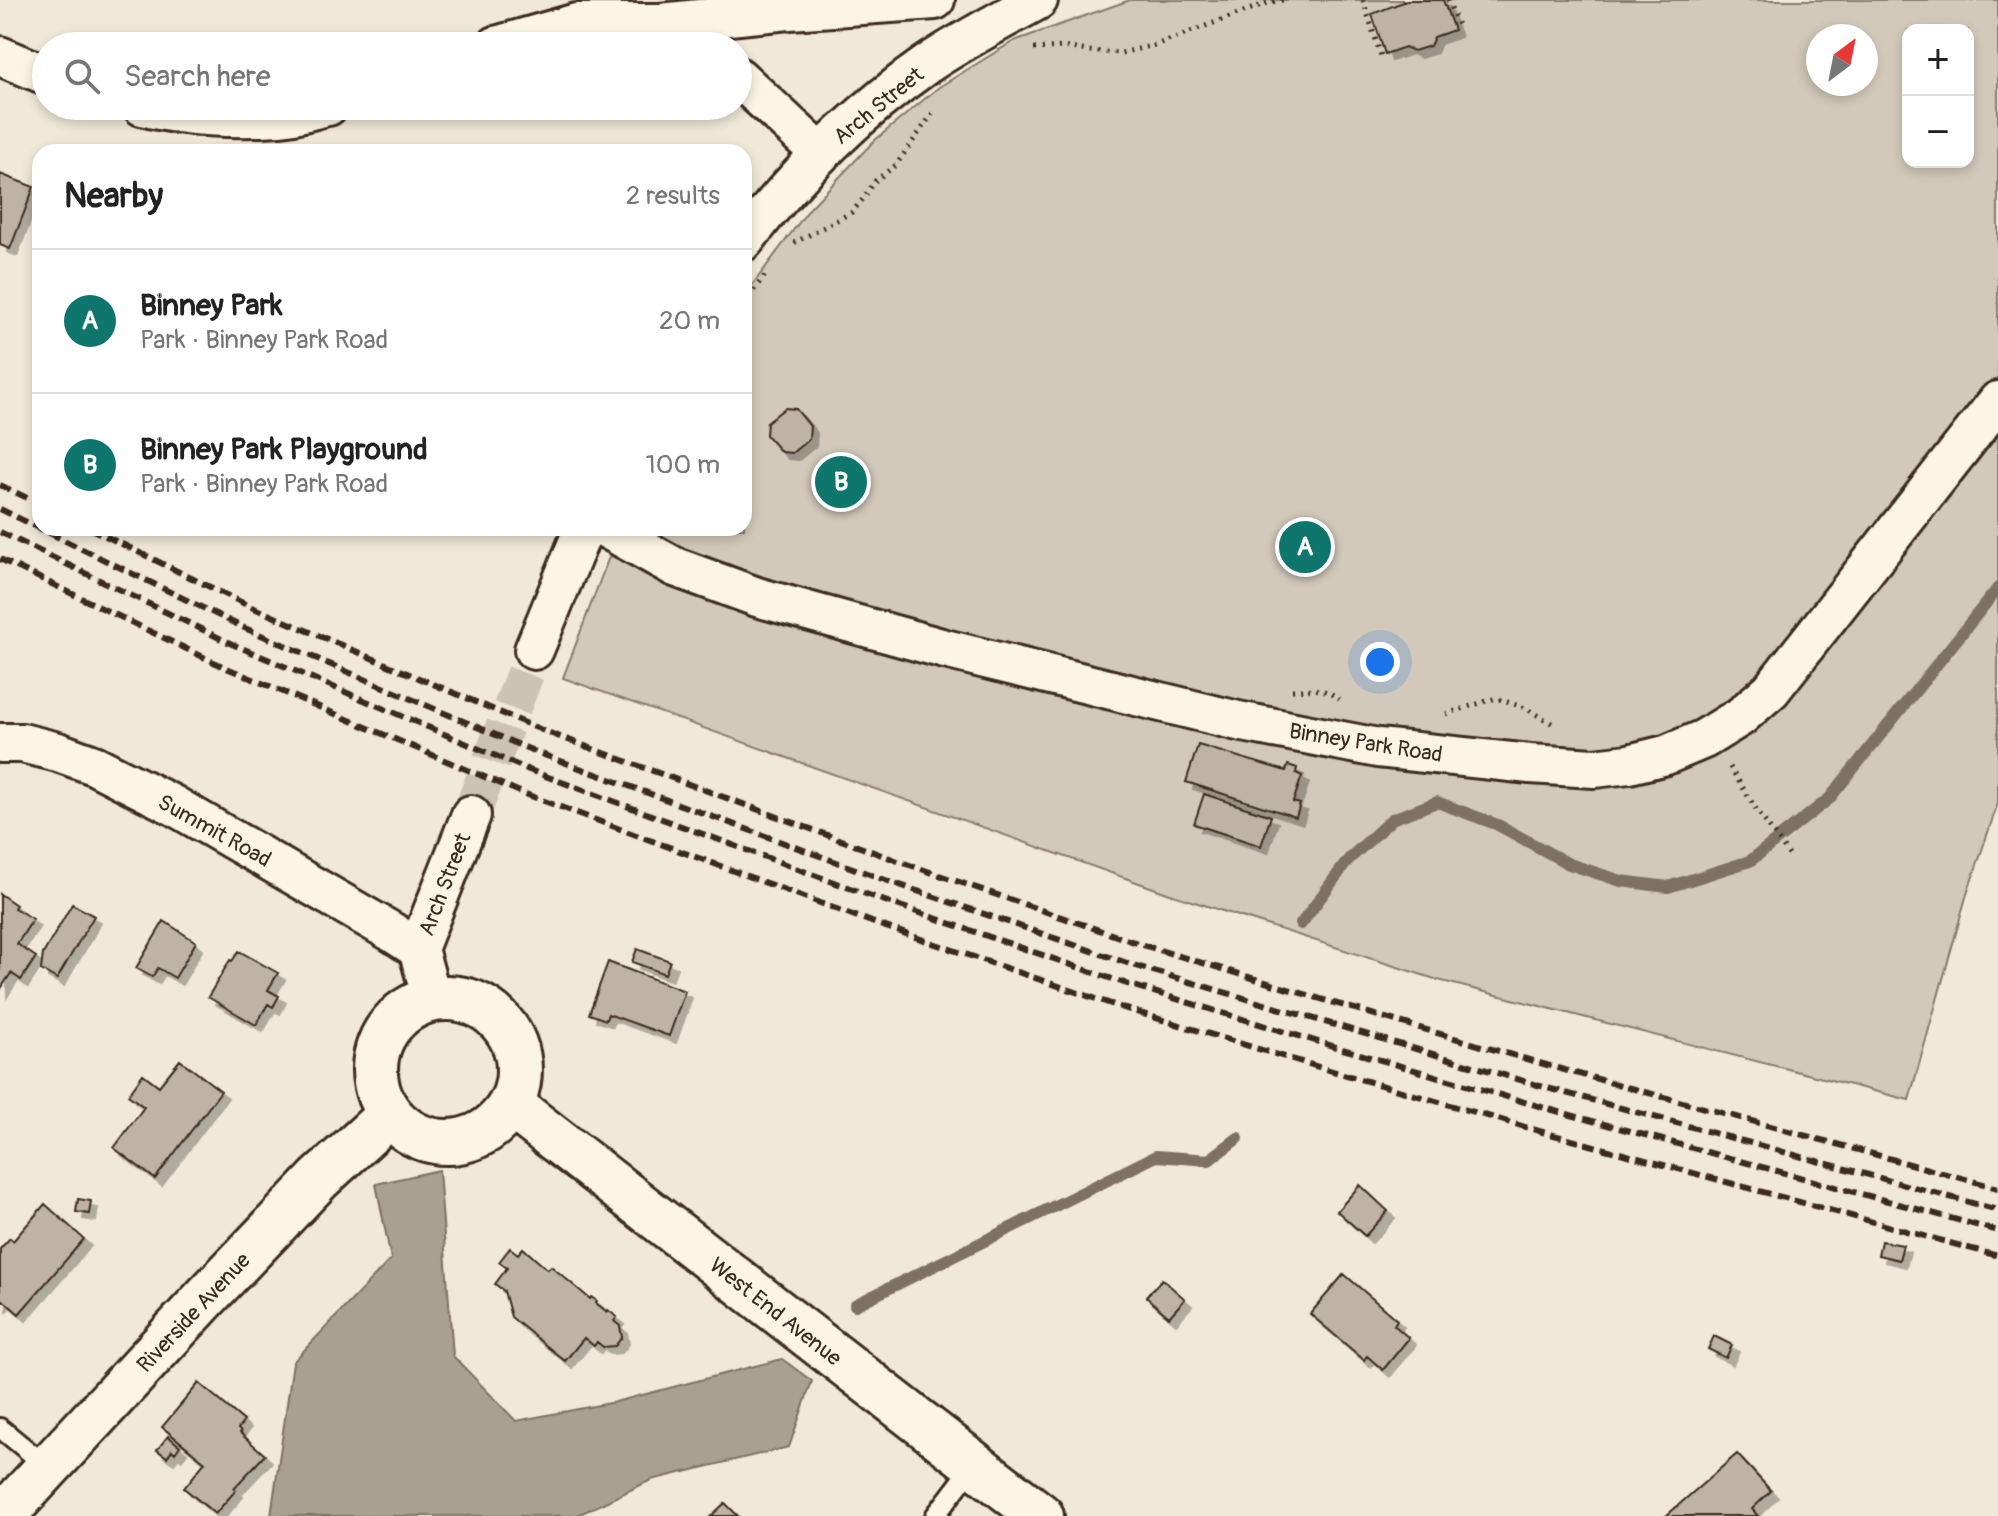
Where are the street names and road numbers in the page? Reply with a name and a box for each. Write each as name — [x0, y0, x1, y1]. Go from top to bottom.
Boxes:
street label: Arch Street — [828, 61, 930, 151]
street label: Binney Park Road — [1287, 717, 1445, 769]
street label: Summit Road — [153, 788, 276, 874]
street label: Arch Street — [412, 829, 477, 940]
street label: Riverside Avenue — [131, 1247, 257, 1379]
street label: West End Avenue — [704, 1251, 847, 1372]

